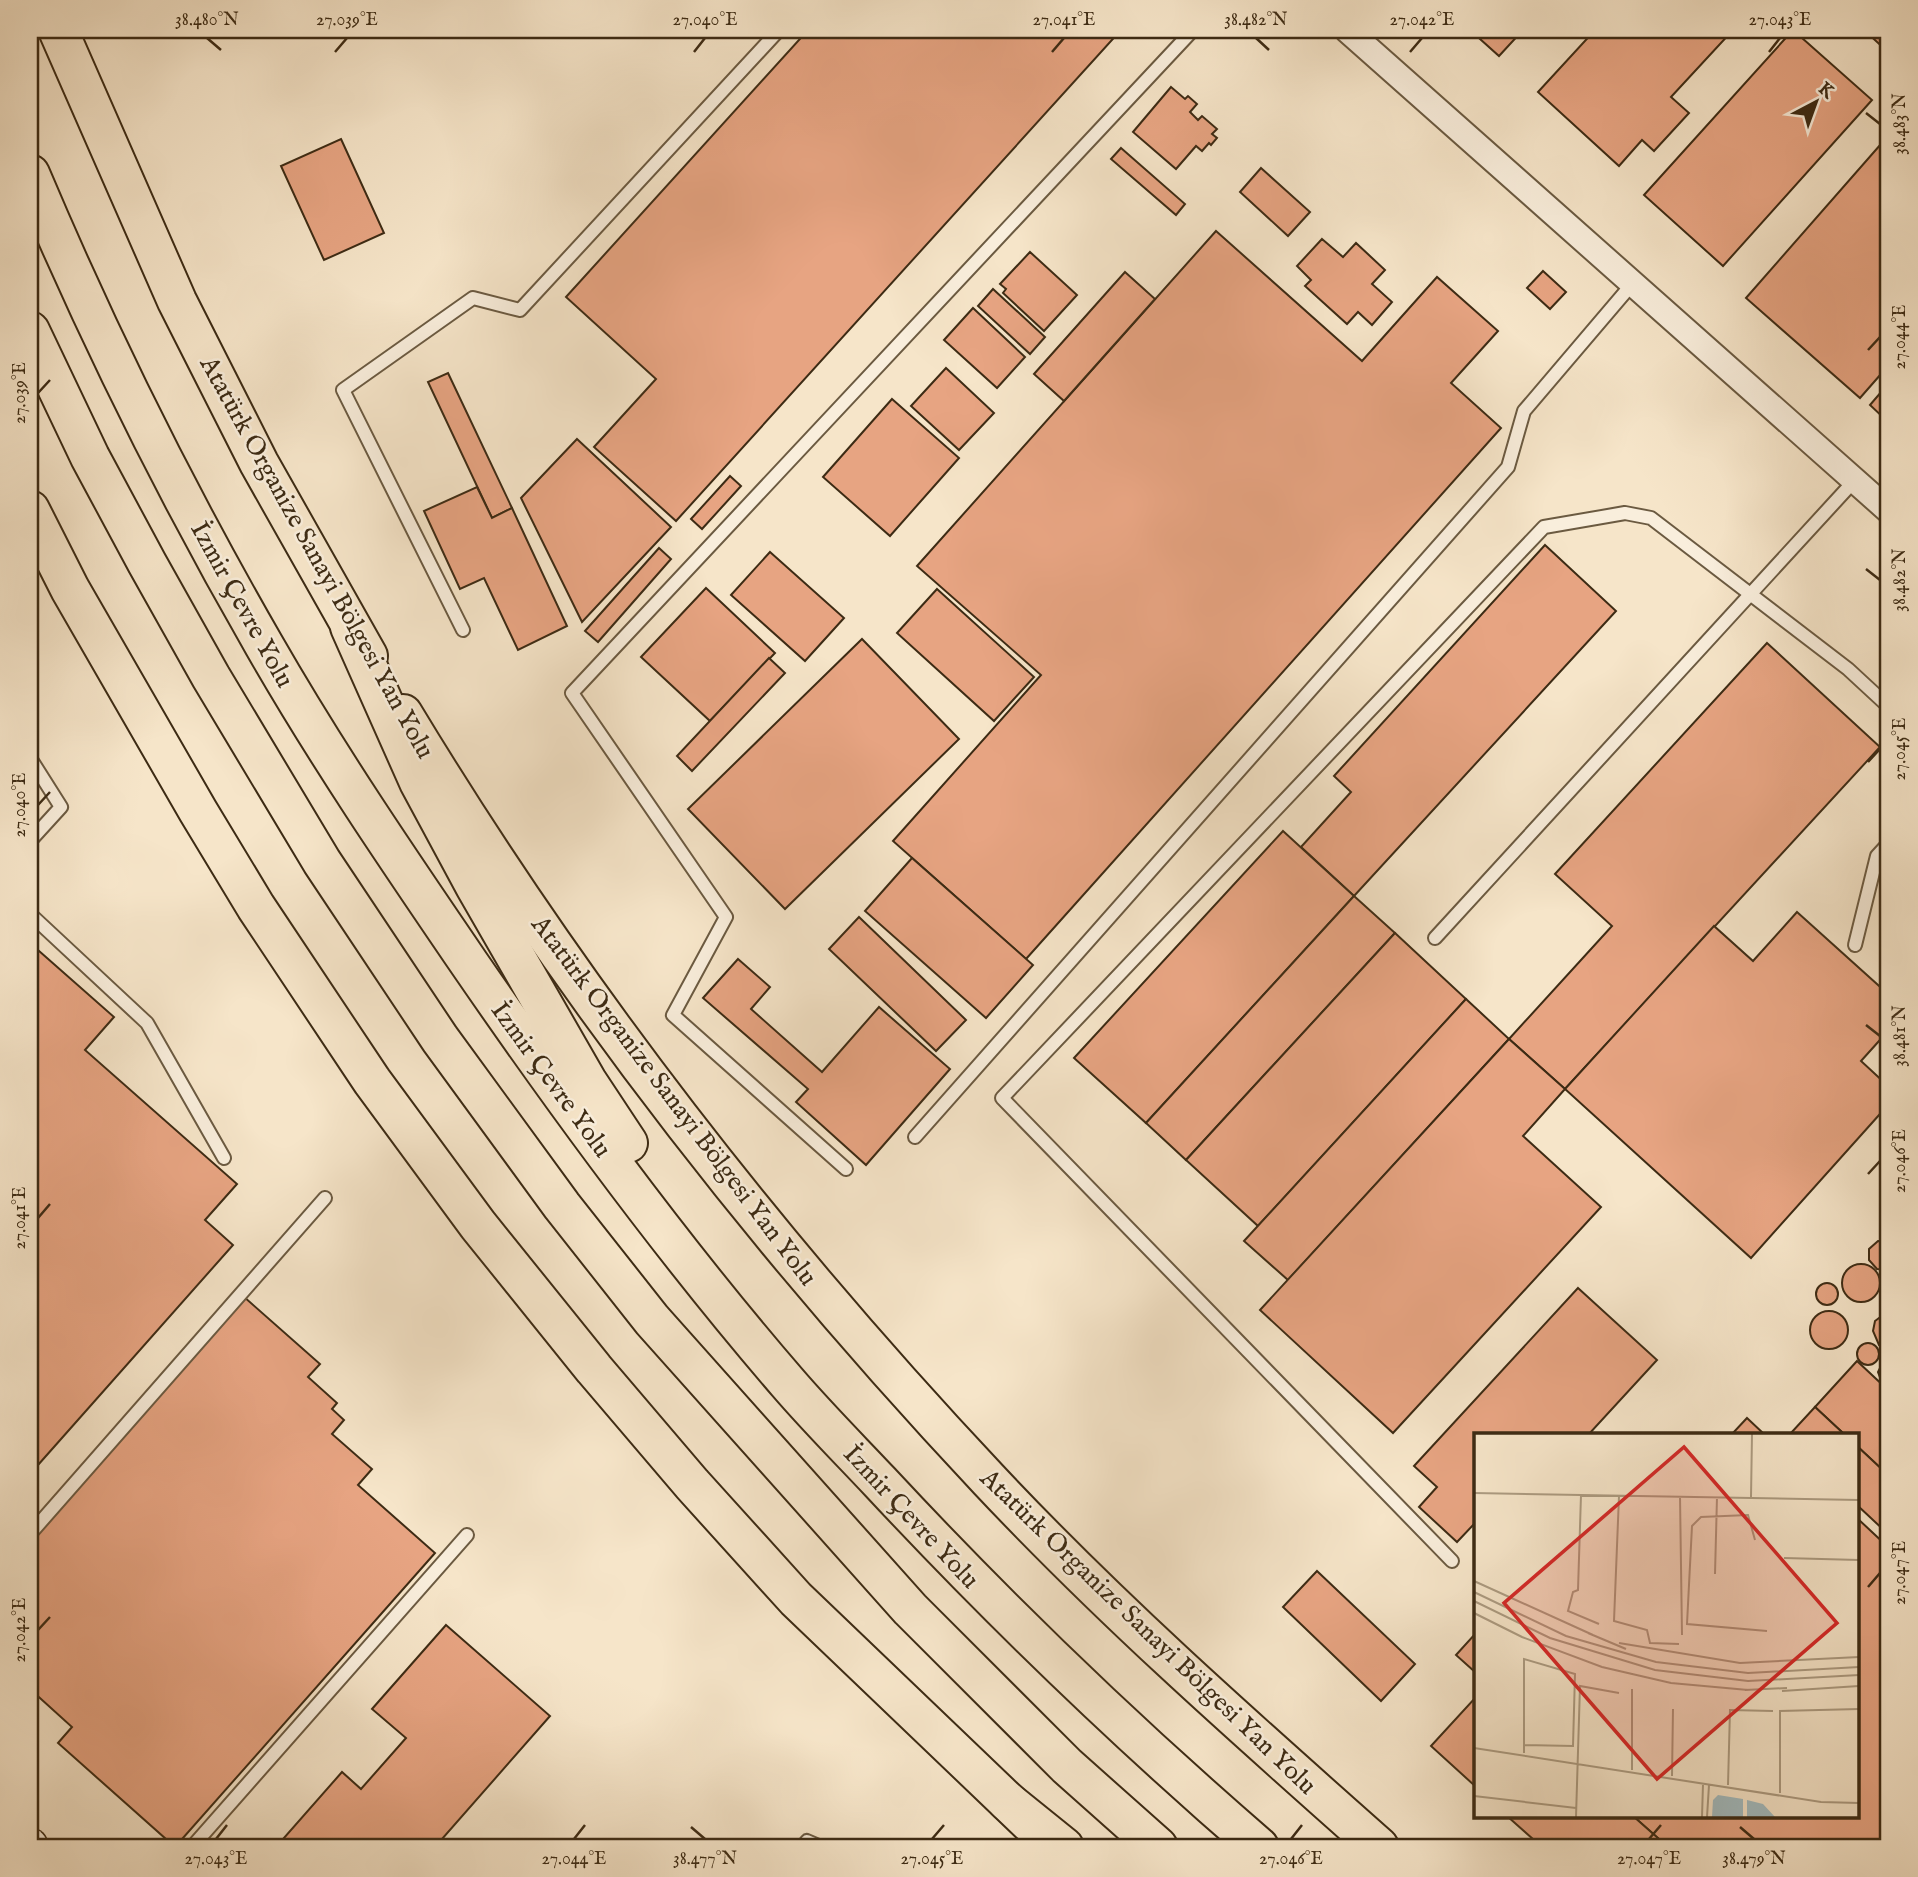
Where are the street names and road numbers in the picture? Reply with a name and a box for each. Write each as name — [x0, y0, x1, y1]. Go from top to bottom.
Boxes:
street label: Atatürk Organize Sanayi Bölgesi Yan Yolu — [191, 350, 441, 765]
street label: İzmir Çevre Yolu — [182, 516, 301, 694]
street label: Atatürk Organize Sanayi Bölgesi Yan Yolu — [523, 908, 824, 1293]
street label: İzmir Çevre Yolu — [483, 995, 619, 1164]
street label: İzmir Çevre Yolu — [836, 1438, 986, 1596]
street label: Atatürk Organize Sanayi Bölgesi Yan Yolu — [972, 1461, 1323, 1802]

